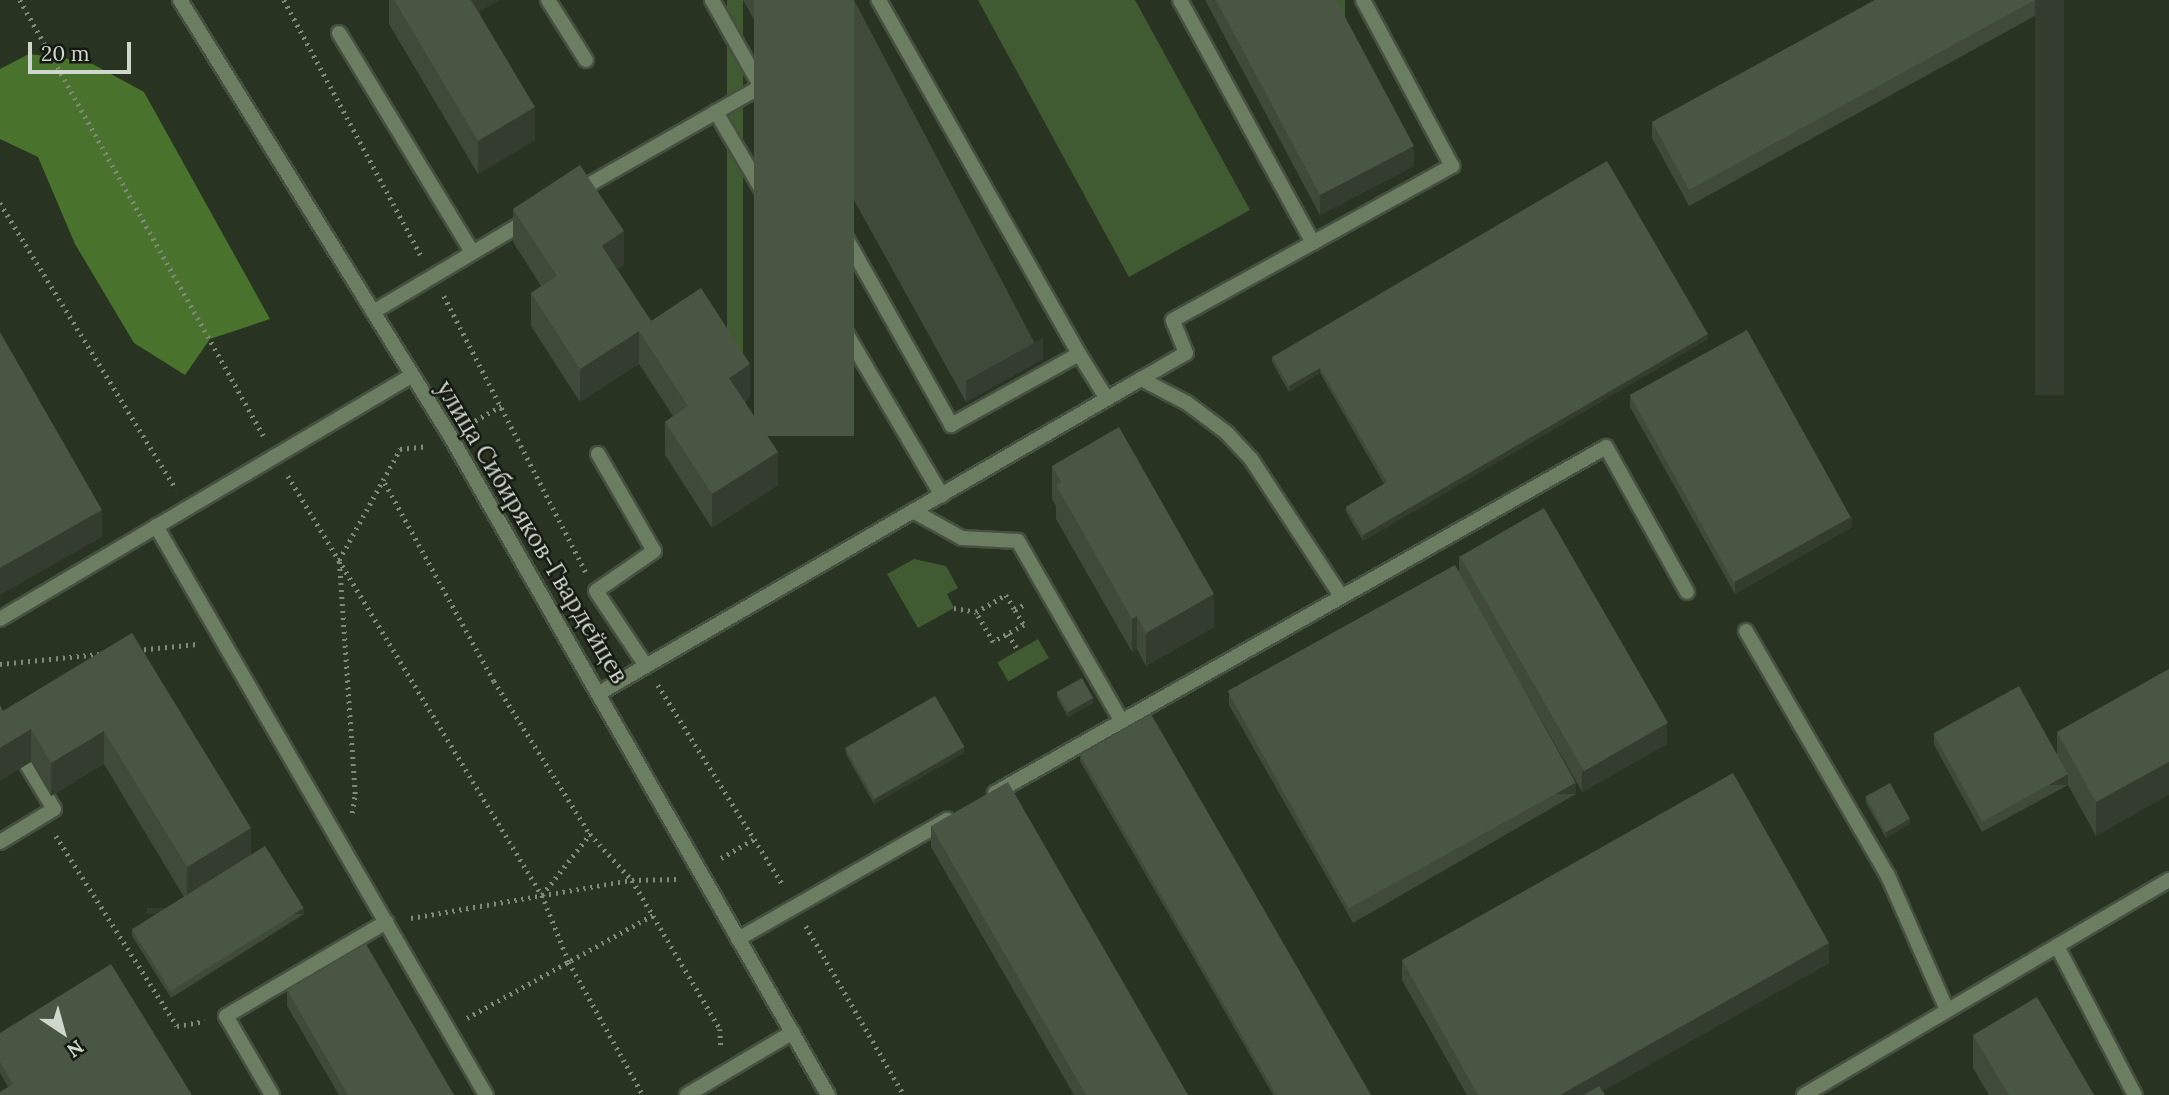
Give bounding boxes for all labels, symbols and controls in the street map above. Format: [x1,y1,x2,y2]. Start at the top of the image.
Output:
scale bar [32,28,135,72]
text: 20 m [41,40,90,67]
street label: улица Сибиряков-Гвардейцев [430,375,634,689]
north arrow [28,997,98,1067]
text: N [62,1035,88,1063]

